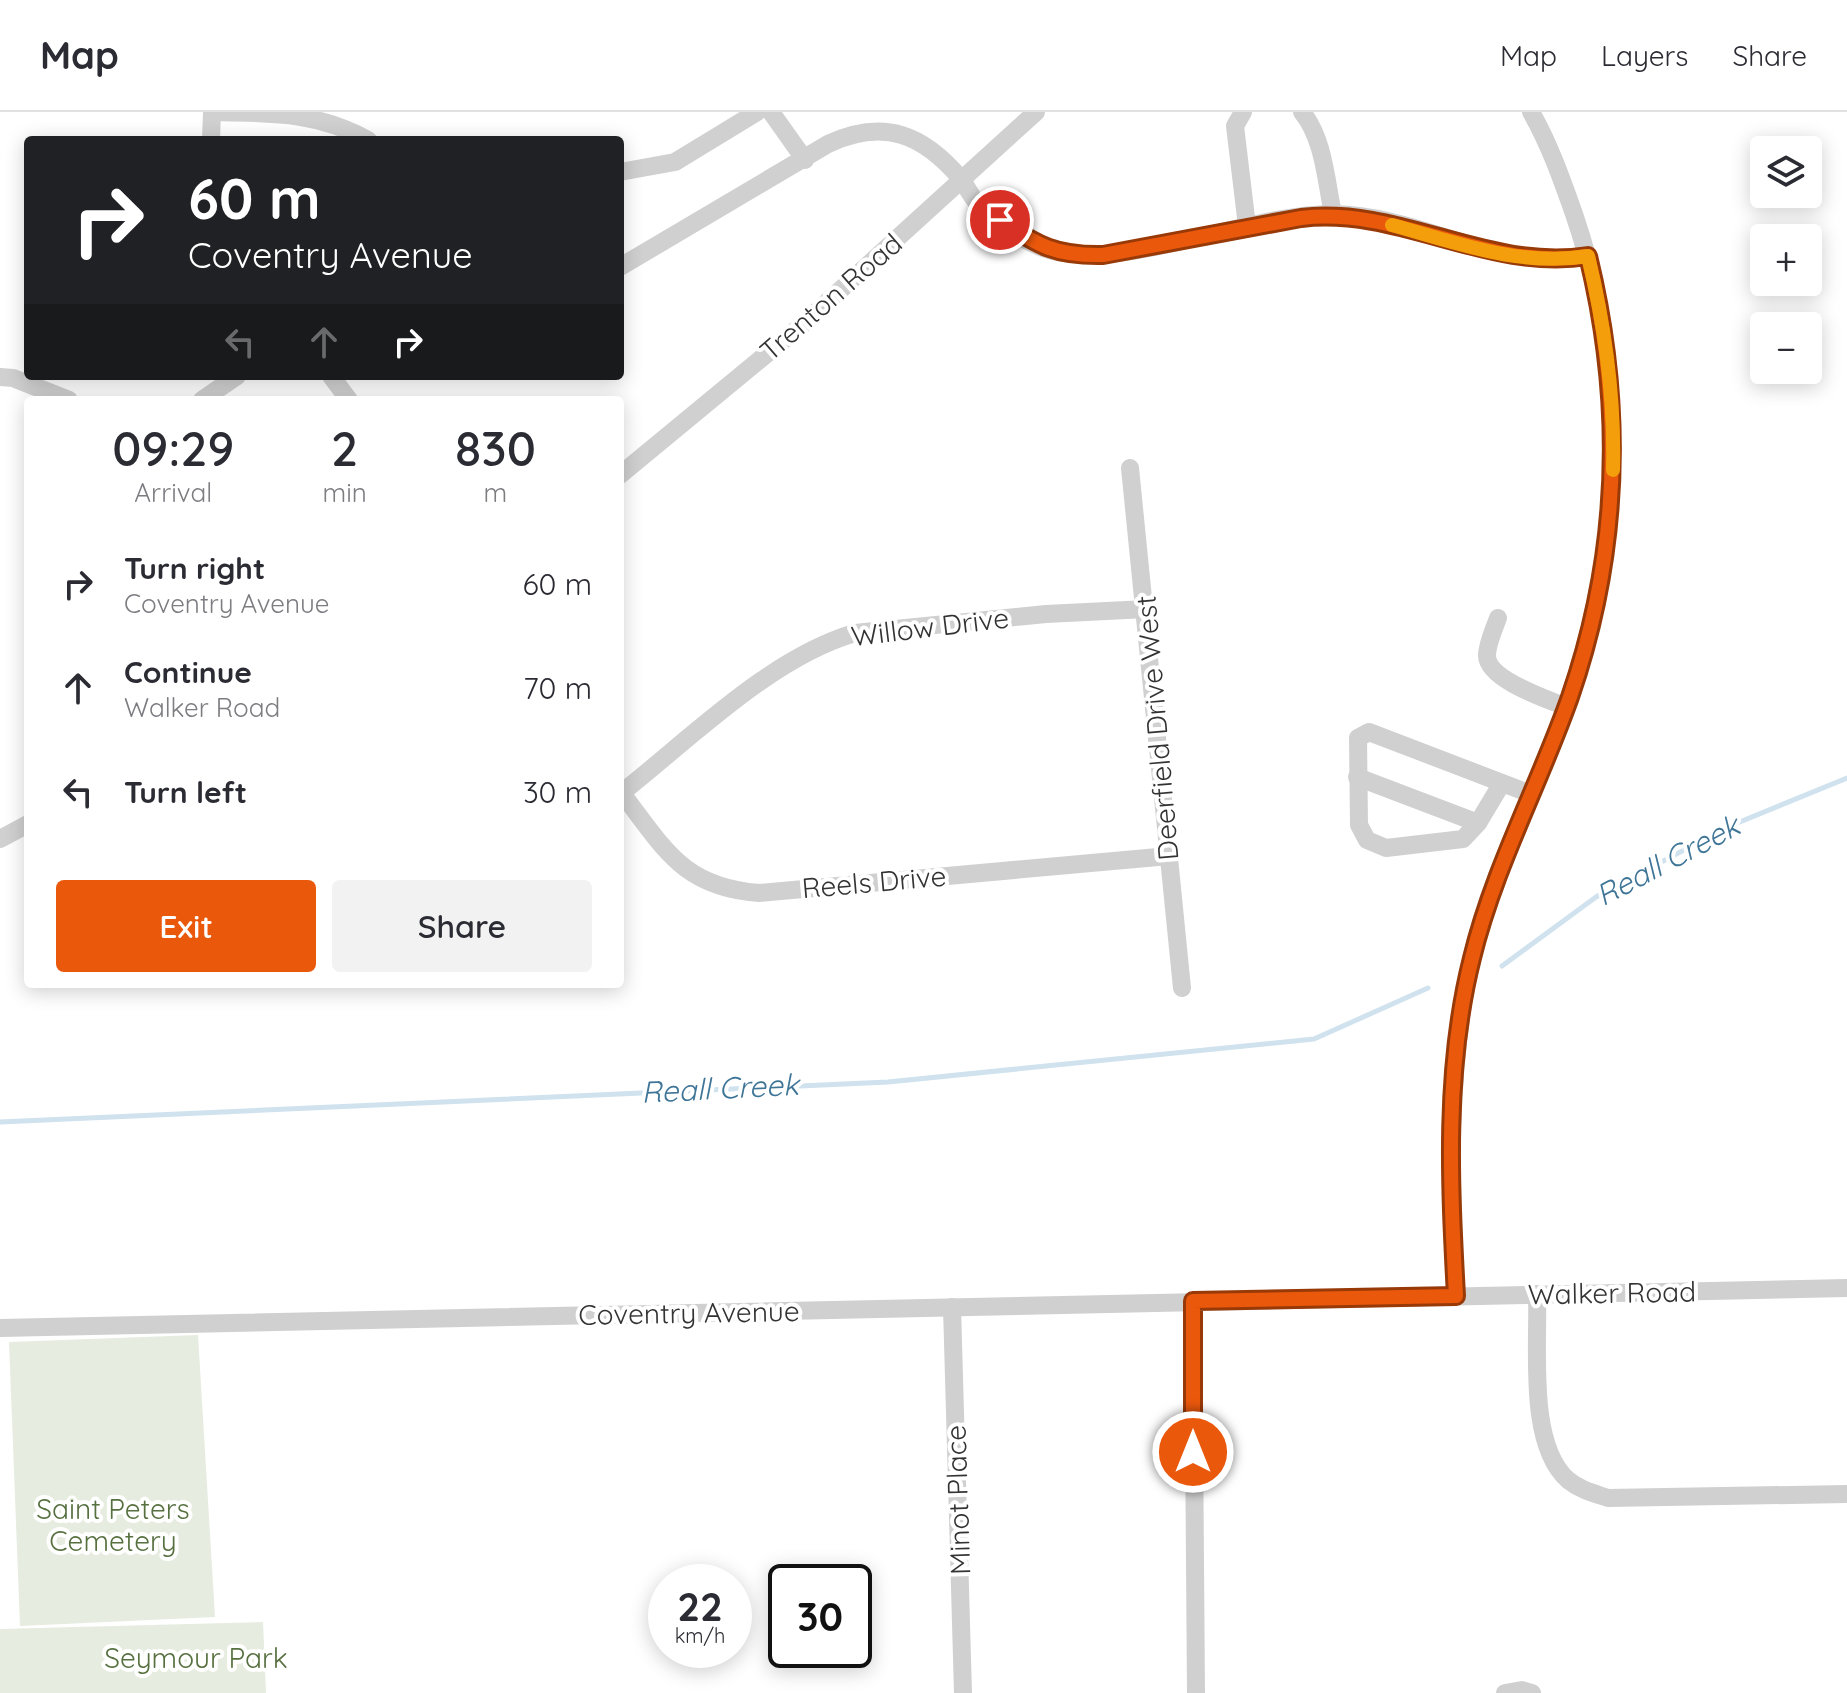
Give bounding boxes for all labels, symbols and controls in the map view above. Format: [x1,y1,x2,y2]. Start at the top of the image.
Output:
text: Map [40,31,119,79]
text: Map [1500,38,1557,73]
text: Layers [1601,38,1688,73]
text: Share [1732,38,1807,73]
map controls [1750,136,1822,384]
button: layers [1750,136,1822,208]
text: 60 m [188,163,321,233]
icon: right [56,168,160,272]
pin [966,186,1034,254]
icon: arrive [978,198,1022,242]
button: + [1750,224,1822,296]
street label: Trenton Road [752,225,909,368]
text: Coventry Avenue [188,232,473,277]
button: − [1750,312,1822,384]
icon: left [218,320,262,364]
icon: ahead [302,320,346,364]
icon: right [386,320,430,364]
text: 09:29 [112,418,234,478]
text: 2 [331,418,358,478]
text: 830 [455,418,536,478]
text: Arrival [134,476,212,509]
text: min [322,476,367,509]
text: m [484,476,507,509]
text: Turn right [124,549,265,587]
icon: right [56,562,100,606]
text: 60 m [522,565,592,603]
text: Coventry Avenue [124,587,330,620]
street label: Deerfield Drive West [1127,594,1186,862]
street label: Willow Drive [849,599,1011,654]
text: Continue [124,653,252,691]
icon: ahead [56,666,100,710]
text: 70 m [523,669,592,707]
text: Walker Road [124,691,280,724]
icon: left [56,770,100,814]
text: Turn left [124,773,247,811]
text: 30 m [523,773,592,811]
water label: Reall Creek [1589,805,1749,914]
street label: Reels Drive [800,858,948,905]
button: Exit [56,880,316,972]
button: Share [332,880,592,972]
water label: Reall Creek [640,1065,803,1111]
street label: Walker Road [1528,1274,1696,1311]
street label: Coventry Avenue [578,1293,800,1332]
position arrow [1151,1410,1235,1494]
street label: Minot Place [937,1425,978,1575]
park label: Saint Peters Cemetery [36,1491,190,1558]
speed limit sign: 30 [768,1564,872,1668]
text: 22 [677,1581,723,1631]
text: km/h [675,1623,725,1648]
park label: Seymour Park [104,1640,288,1675]

